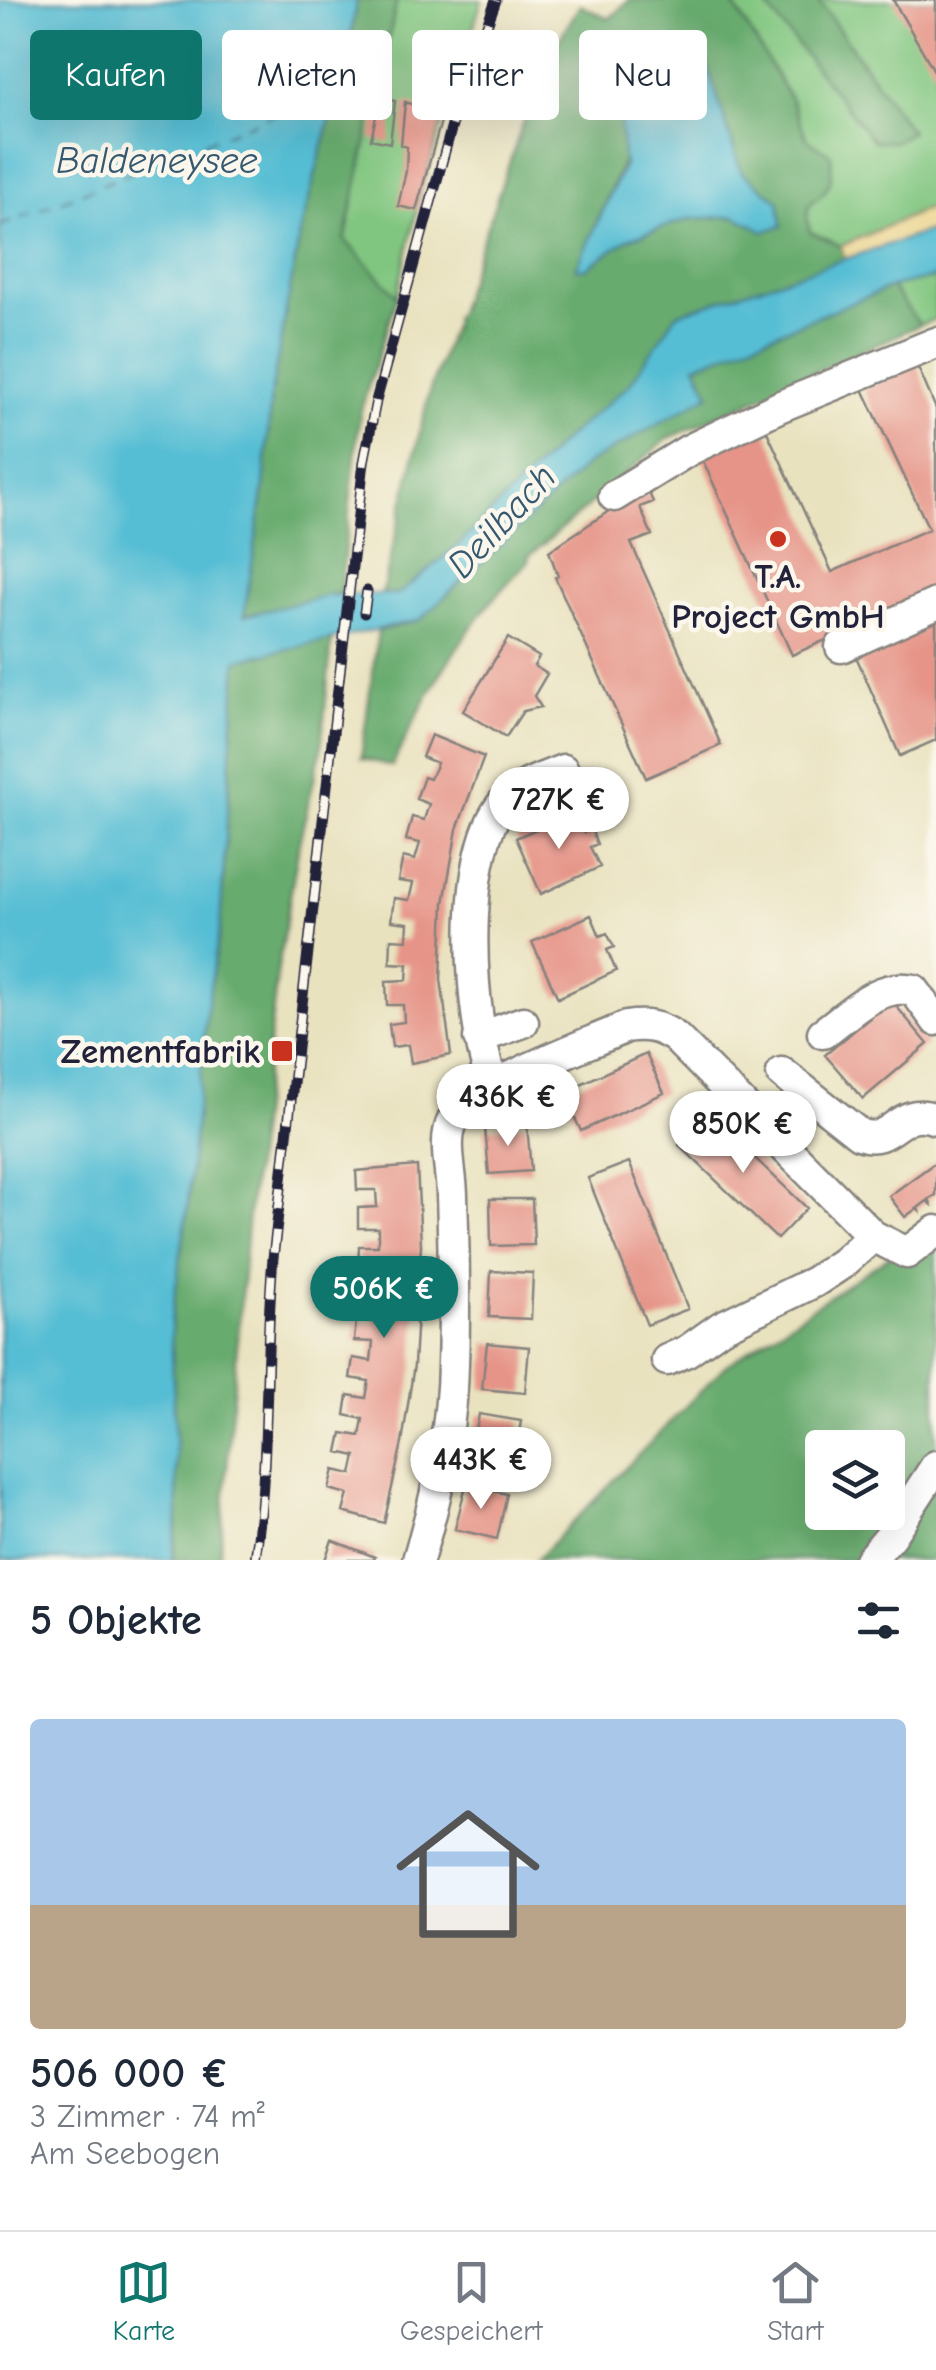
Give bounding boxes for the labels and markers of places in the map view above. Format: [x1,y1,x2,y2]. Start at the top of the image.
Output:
marker: T.A. Project GmbH [767,528,789,550]
place label: T.A. Project GmbH [671,556,885,637]
pin: 727K € [478,767,640,852]
place label: Zementfabrik [61,1031,260,1072]
marker: Zementfabrik [269,1038,295,1064]
pin: 436K € [427,1064,589,1149]
pin: 850K € [662,1091,824,1176]
pin: 506K € [303,1256,465,1341]
pin: 443K € [400,1427,562,1512]

